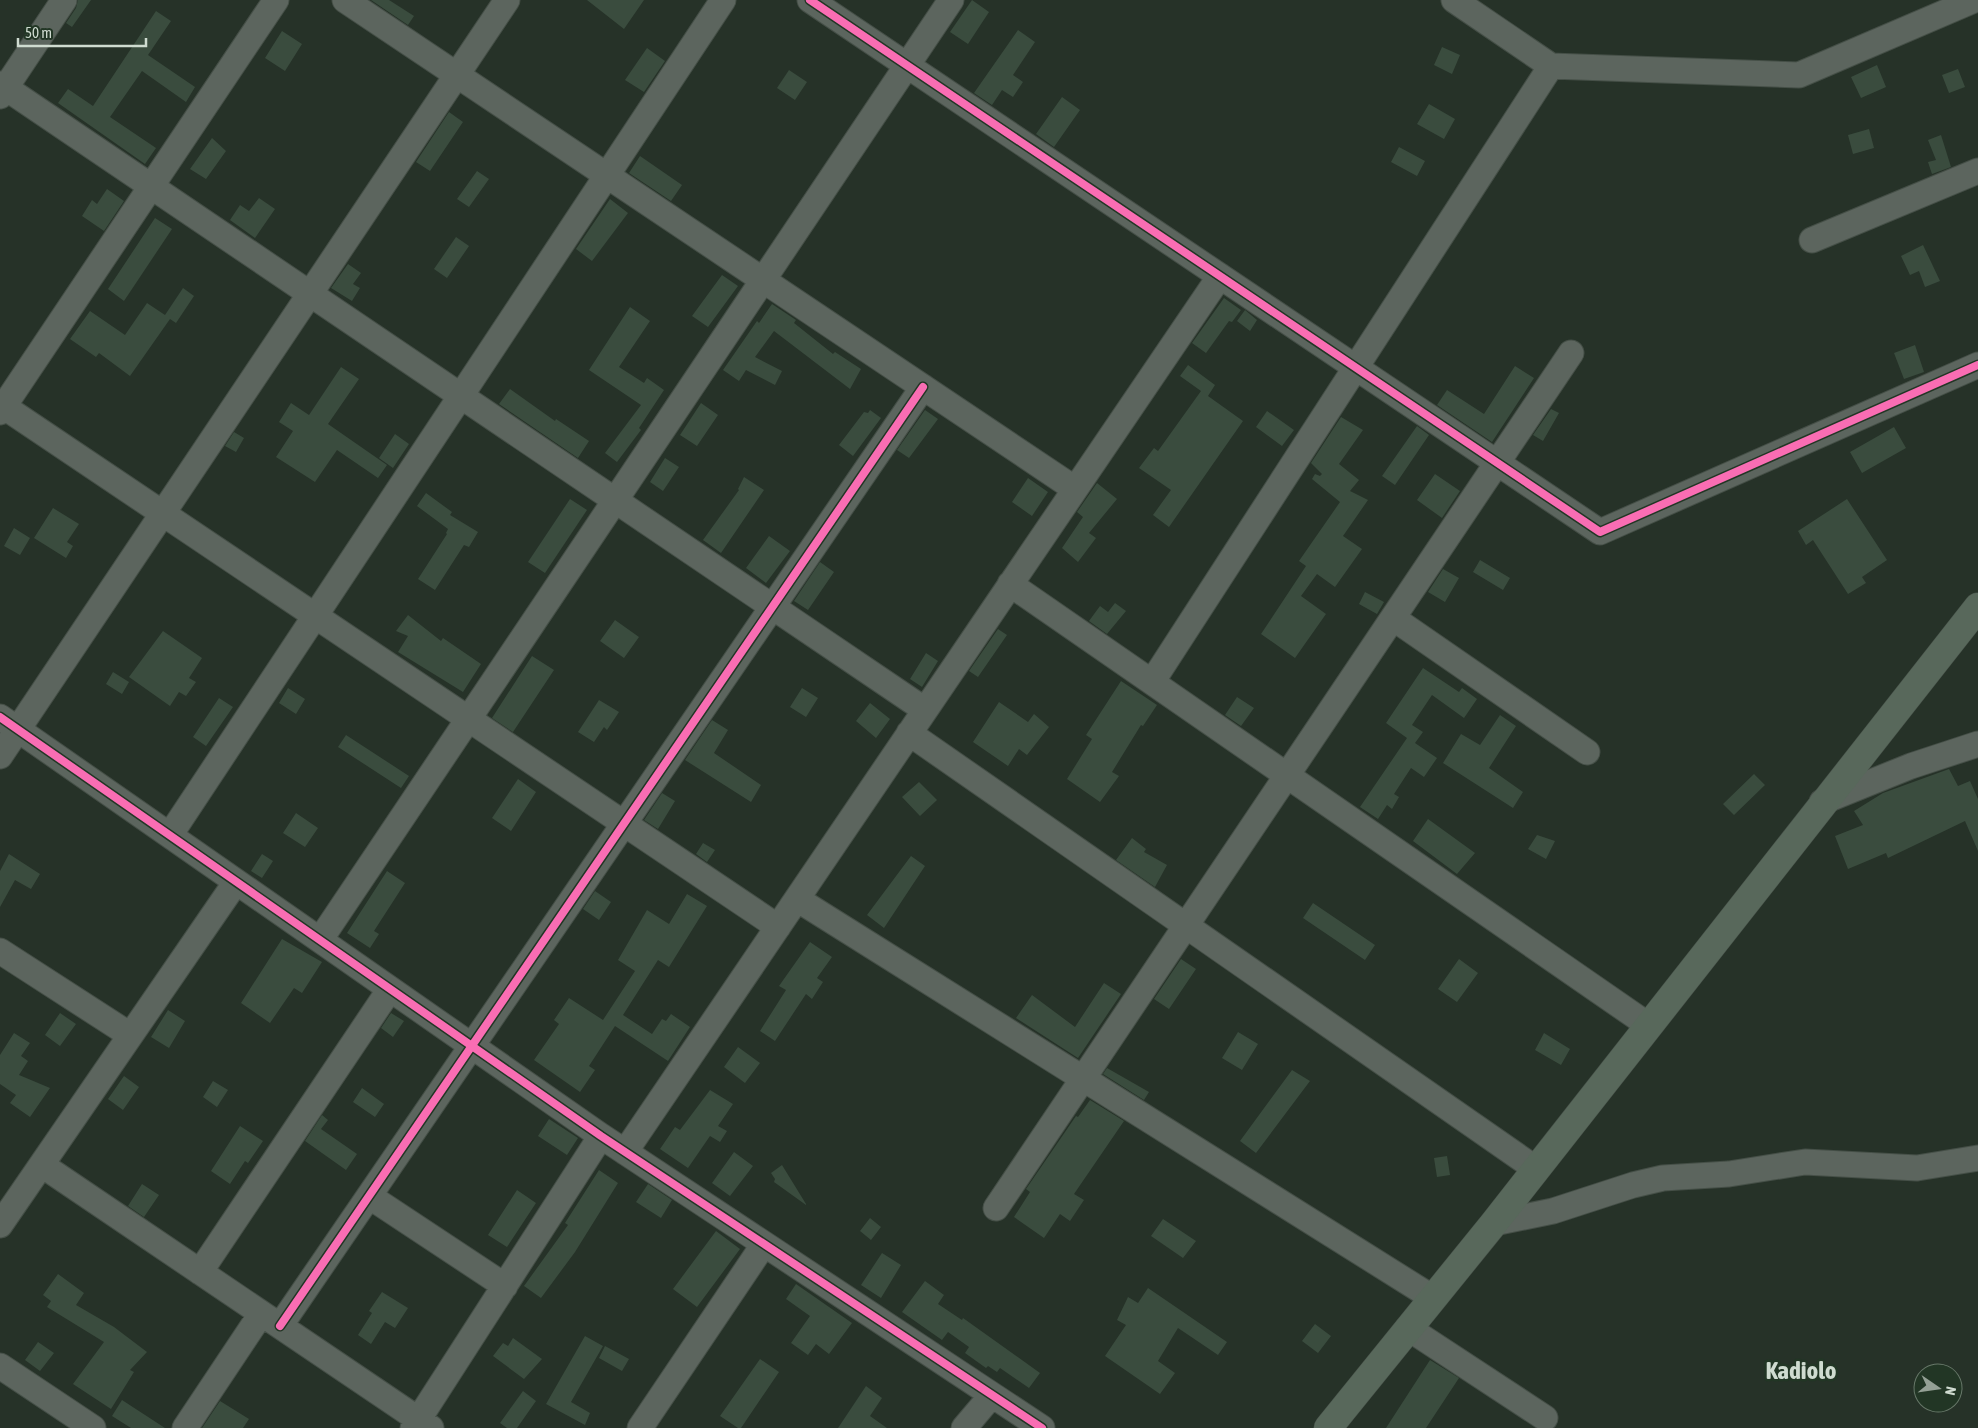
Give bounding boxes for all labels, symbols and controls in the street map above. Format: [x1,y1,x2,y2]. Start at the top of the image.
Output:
scale bar [18,15,145,47]
text: 50 m [25,24,52,41]
district label: Kadiolo [1766,1356,1836,1384]
north arrow [1913,1363,1963,1413]
text: N [1942,1385,1959,1397]

